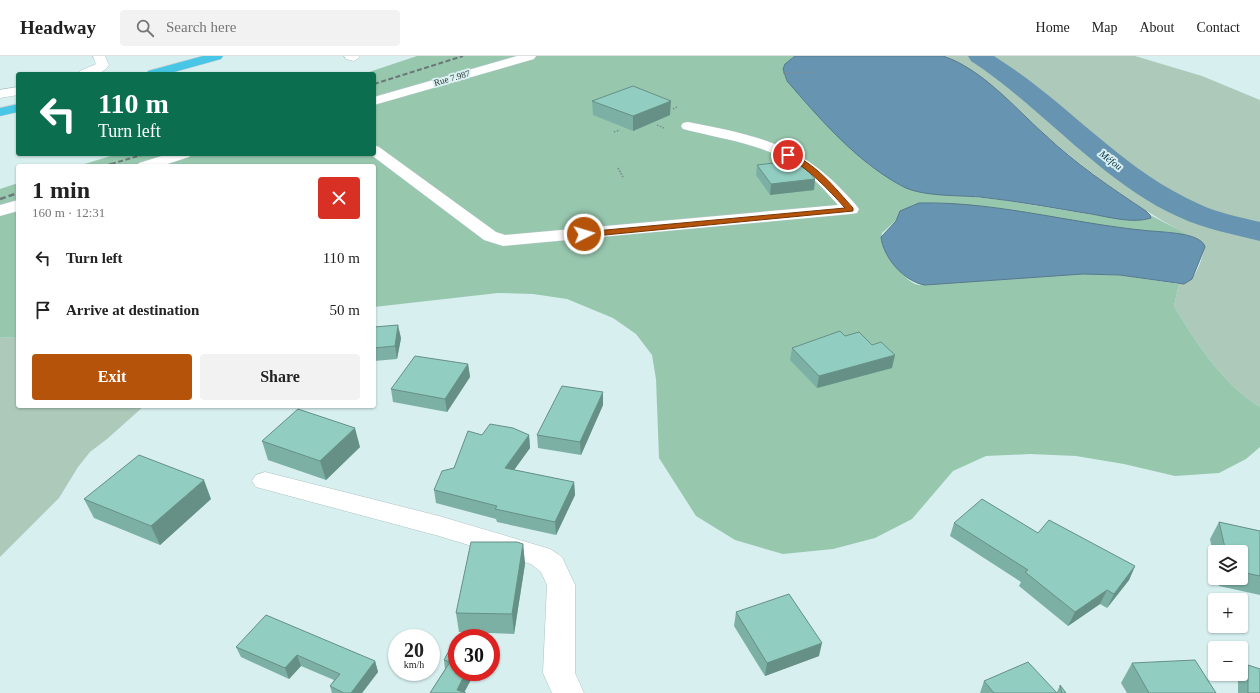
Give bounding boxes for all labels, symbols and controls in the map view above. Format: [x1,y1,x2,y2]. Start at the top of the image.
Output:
search box [120,10,400,46]
text: Headway [20,17,96,38]
icon: search [134,17,156,39]
text: Search here [166,19,236,35]
text: Home [1036,20,1070,35]
text: Map [1092,20,1117,35]
text: About [1139,20,1174,35]
text: Contact [1196,20,1240,35]
street label: Rue 7.987 [433,68,472,88]
icon: left [32,88,84,140]
text: 110 m [98,88,169,119]
text: Turn left [98,121,161,141]
pin [771,138,805,172]
icon: arrive [777,144,799,166]
water label: Méfou [1097,147,1124,172]
text: 1 min [32,177,90,203]
button: close [318,177,360,219]
text: 160 m · 12:31 [32,205,105,220]
position arrow [563,213,605,255]
icon: left [32,247,54,269]
text: Turn left [66,250,123,266]
text: 110 m [323,250,360,266]
icon: arrive [32,299,54,321]
text: Arrive at destination [66,302,199,318]
text: 50 m [330,302,360,318]
button: Exit [32,354,192,400]
button: Share [200,354,360,400]
map controls [1208,545,1248,681]
button: layers [1208,545,1248,585]
button: + [1208,593,1248,633]
speed limit sign: 30 [448,629,500,681]
text: 20 [404,639,424,661]
button: − [1208,641,1248,681]
text: km/h [404,659,424,670]

